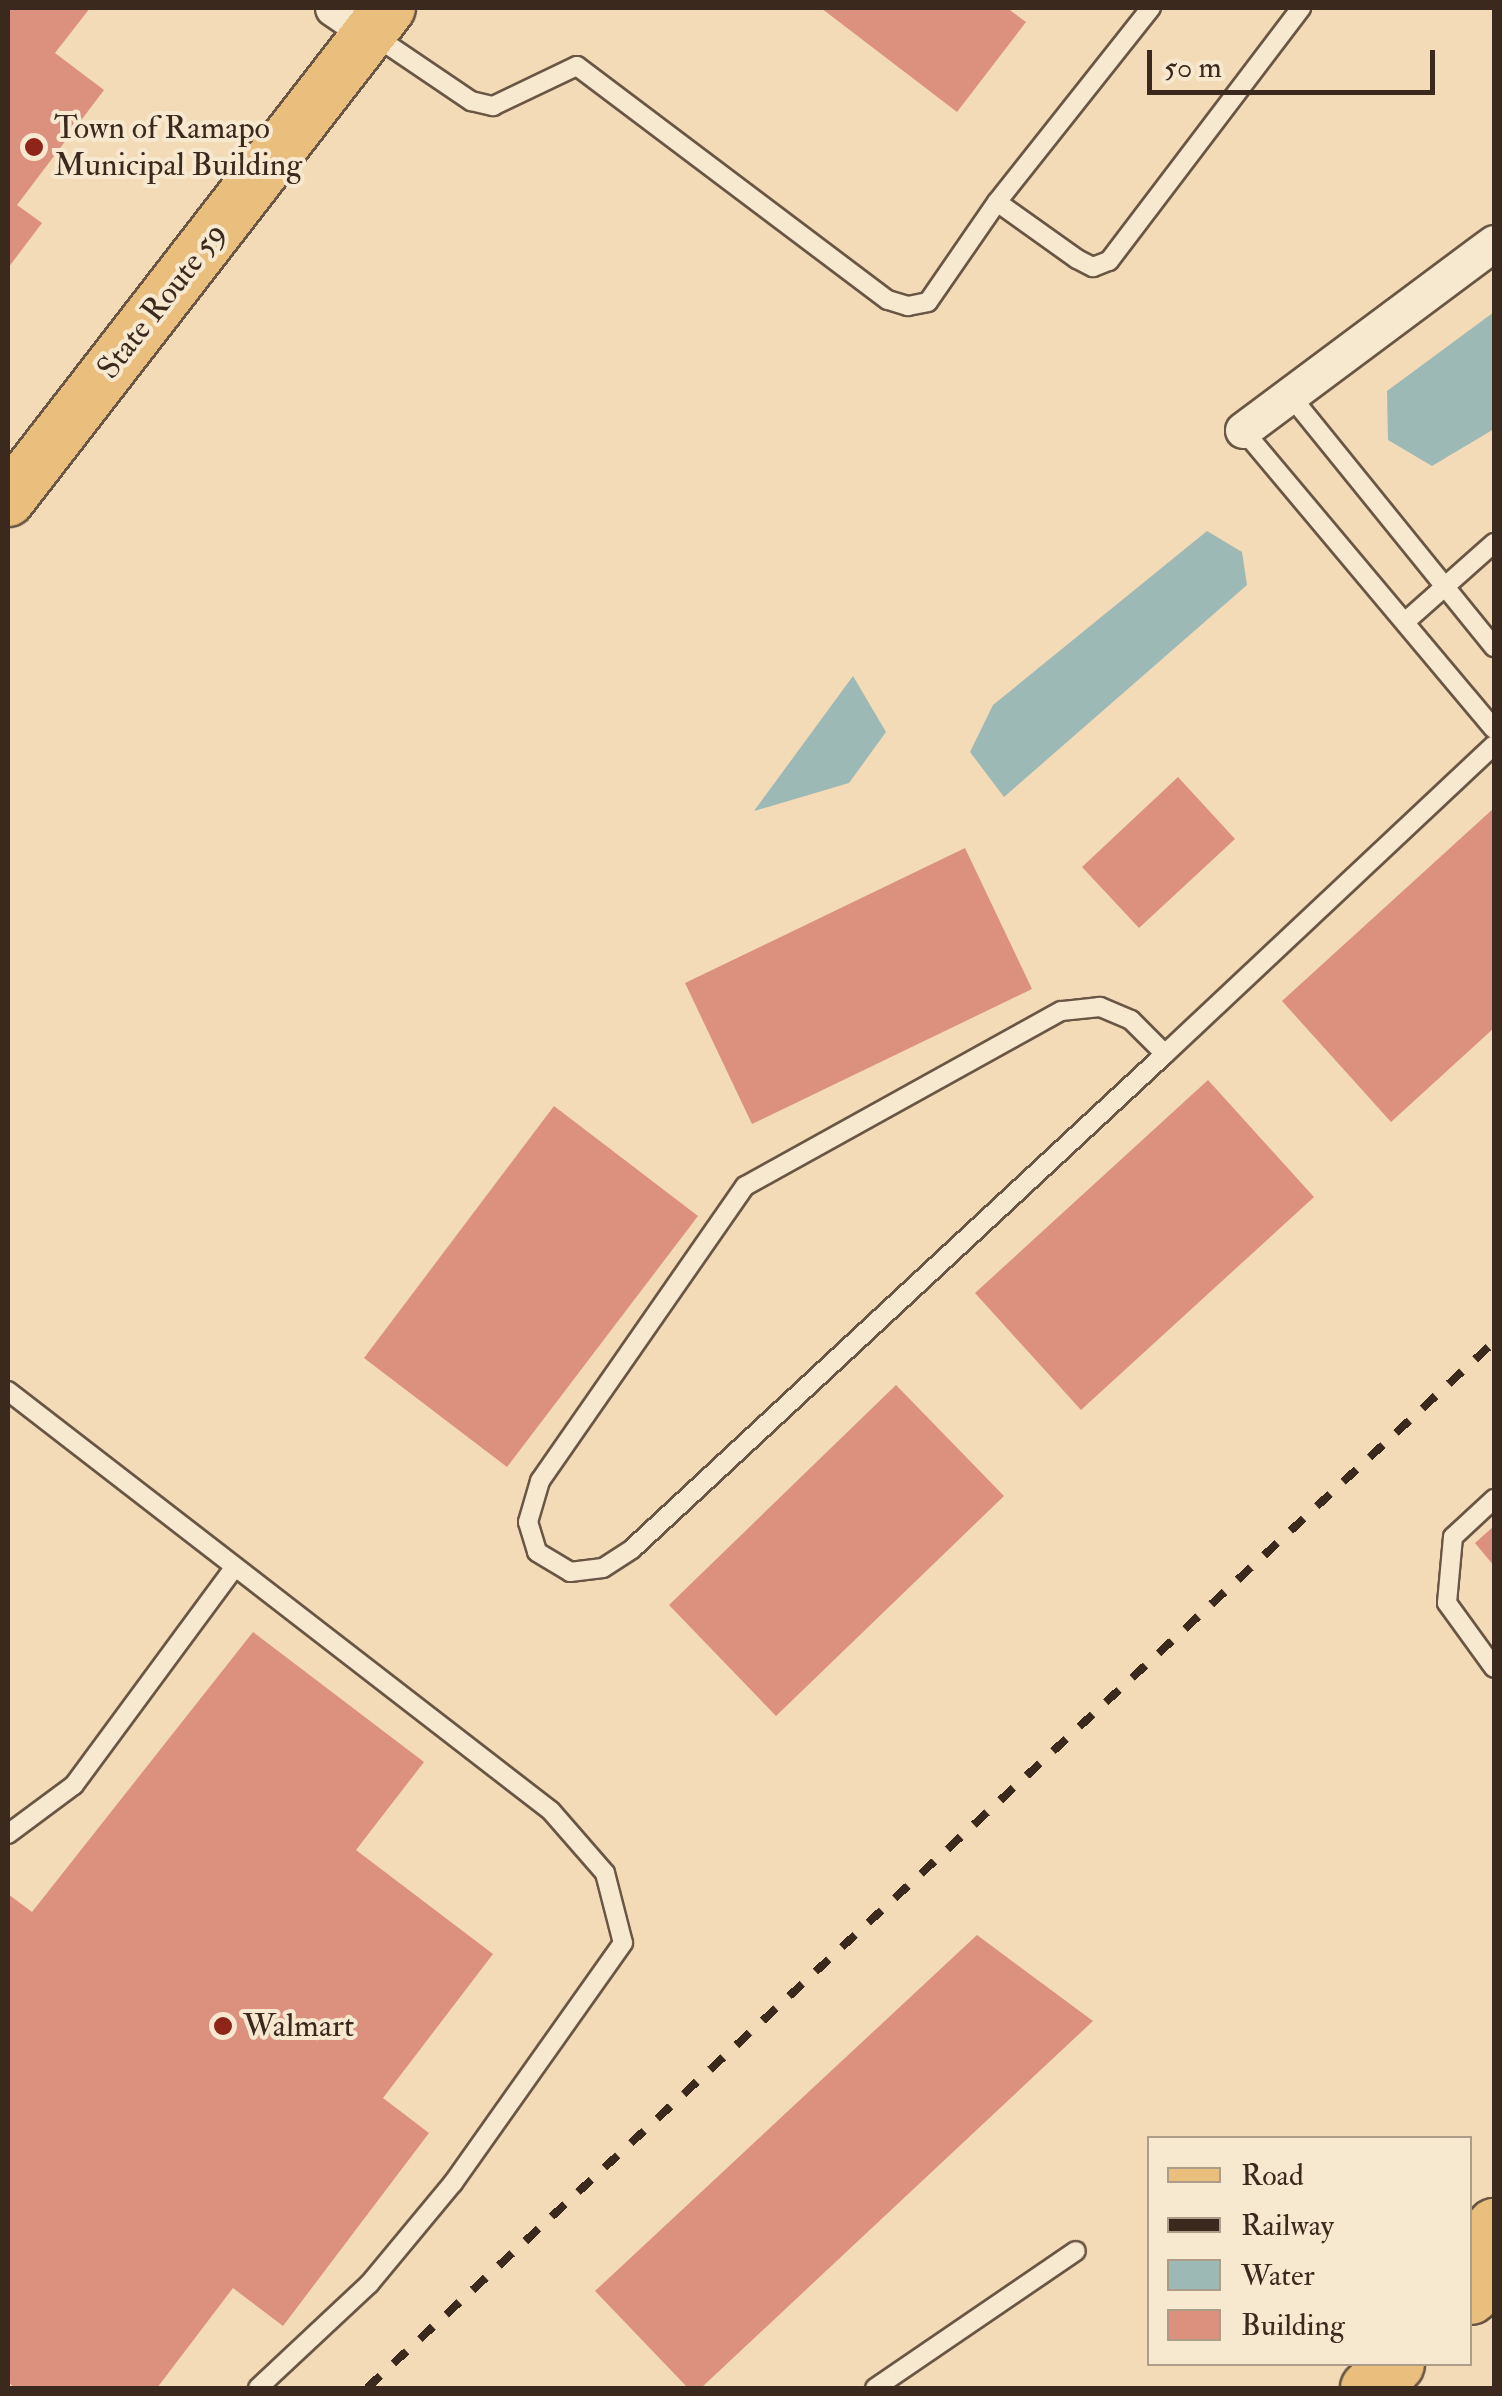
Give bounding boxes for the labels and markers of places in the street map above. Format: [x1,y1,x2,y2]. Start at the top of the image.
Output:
place label: Town of Ramapo Municipal Building [54,110,302,185]
marker: Town of Ramapo Municipal Building [23,136,45,158]
place label: Walmart [243,2007,354,2045]
marker: Walmart [212,2015,234,2037]

